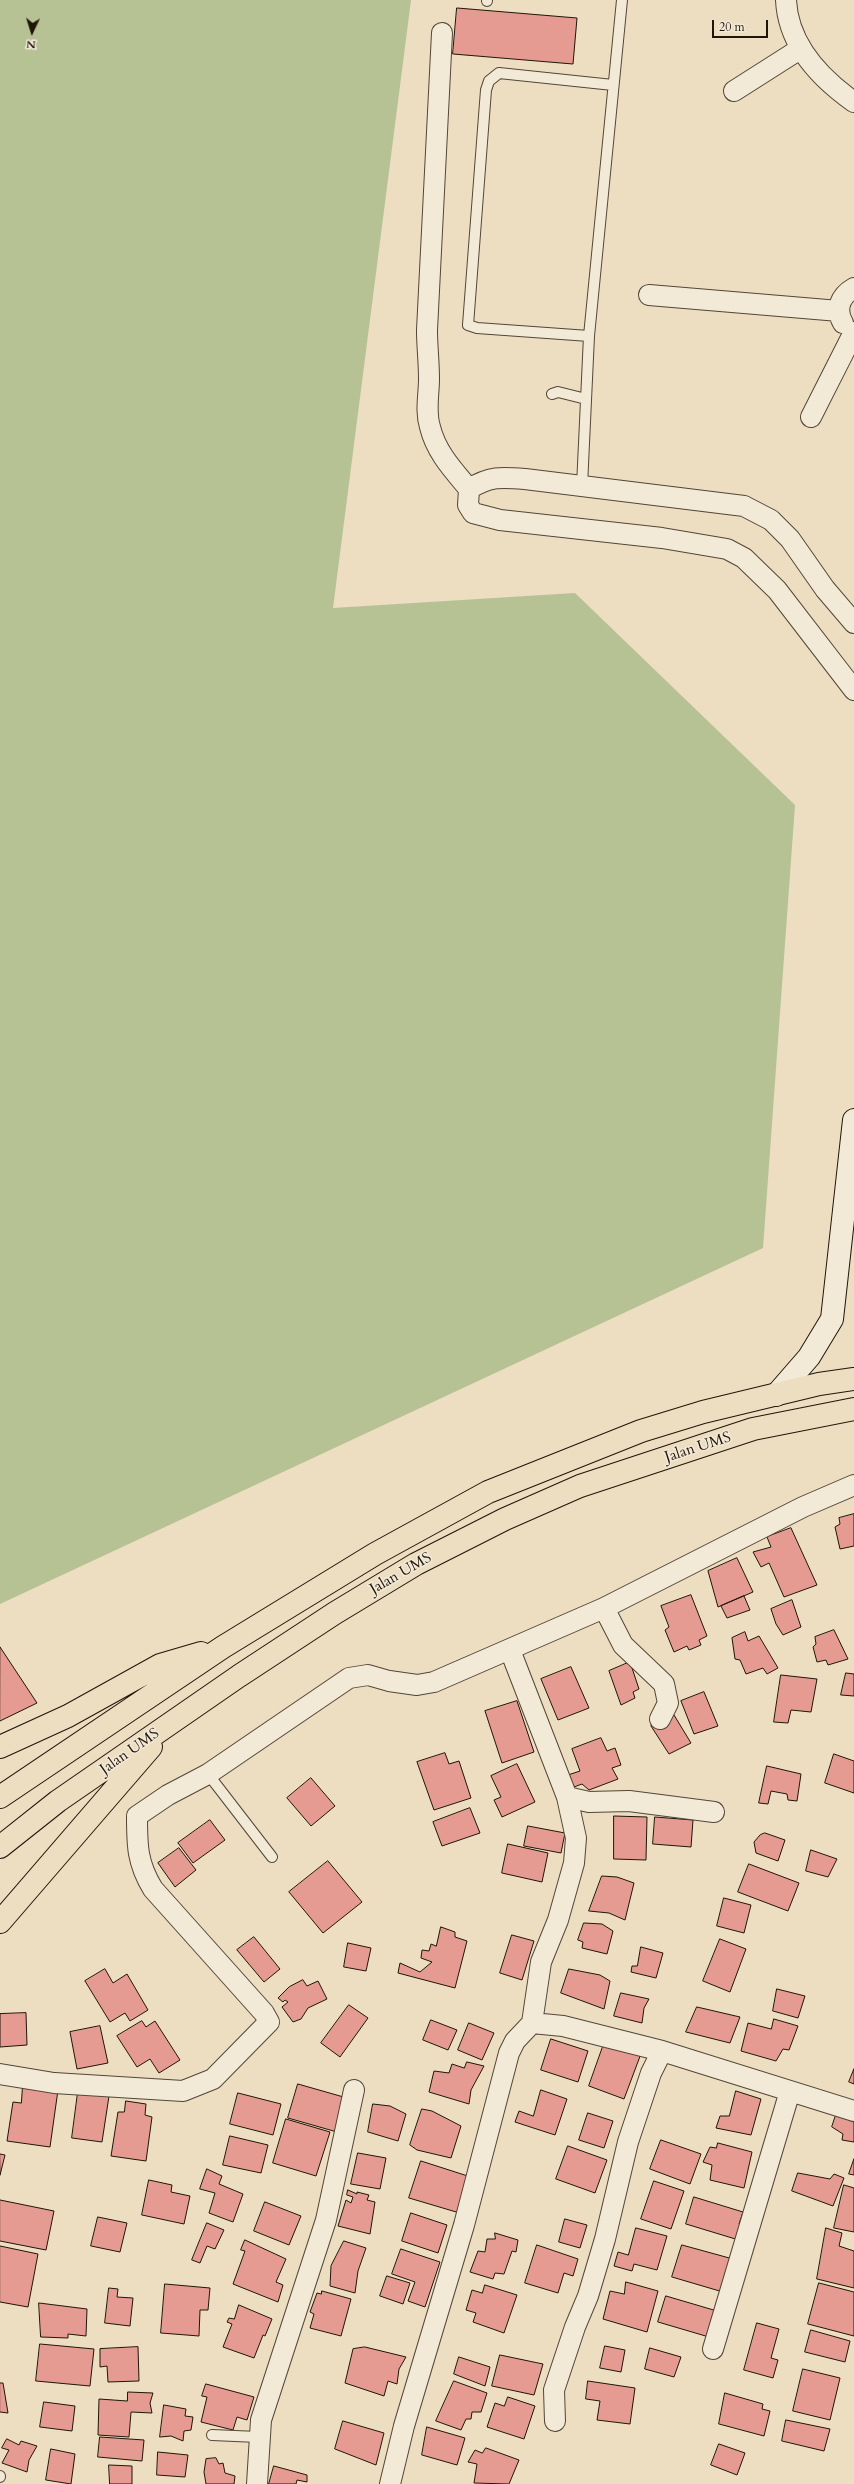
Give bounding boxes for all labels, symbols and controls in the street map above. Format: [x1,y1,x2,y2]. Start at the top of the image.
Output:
north arrow [12,12,52,52]
scale bar [714,12,770,38]
text: 20 m [719,19,745,35]
text: N [26,37,36,52]
street label: Jalan UMS [663,1429,733,1467]
street label: Jalan UMS [367,1549,435,1599]
street label: Jalan UMS [97,1725,163,1779]

